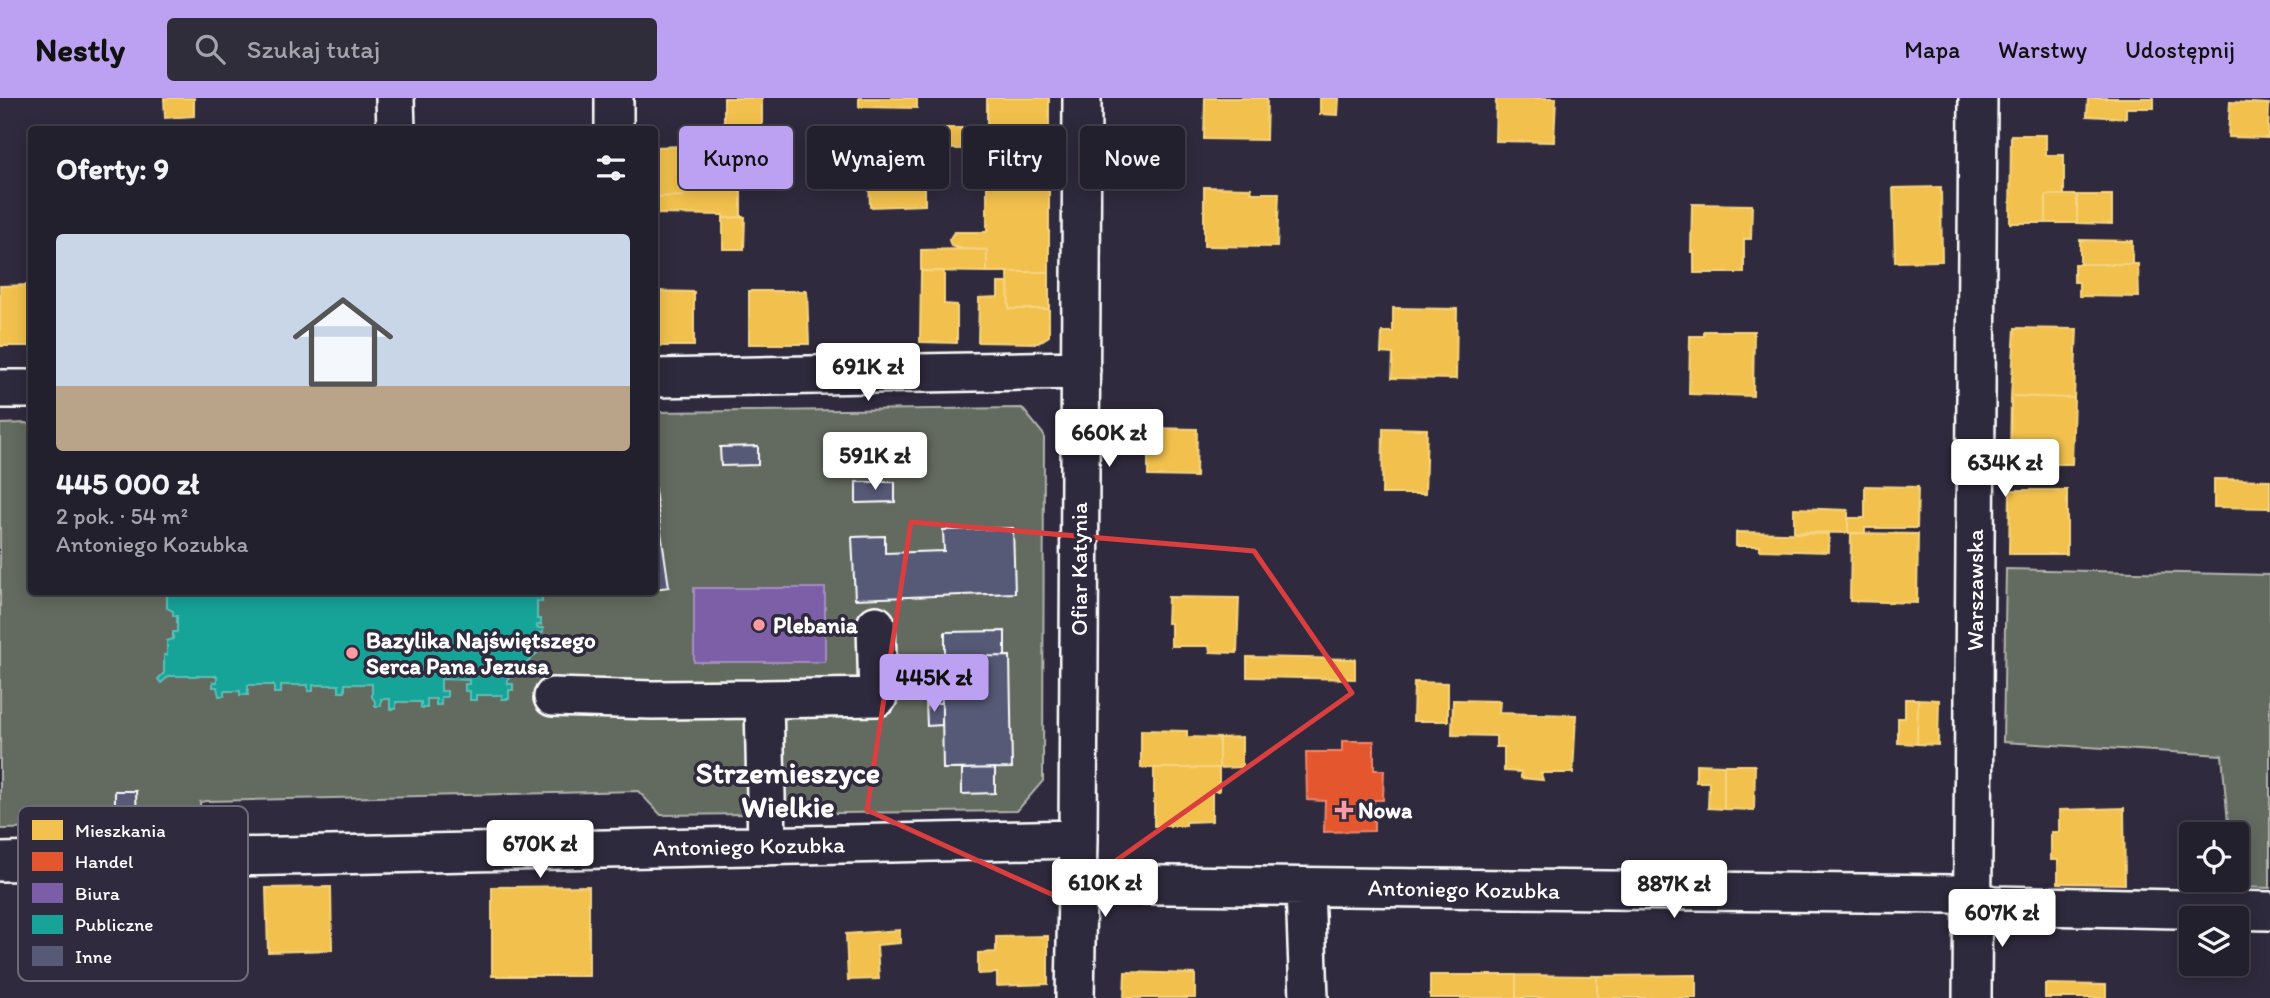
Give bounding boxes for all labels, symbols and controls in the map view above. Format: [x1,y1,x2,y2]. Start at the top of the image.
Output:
search box [167,18,657,81]
text: Nestly [35,30,125,69]
icon: search [191,30,229,68]
text: Szukaj tutaj [247,33,380,65]
text: Mapa [1904,35,1960,64]
text: Warstwy [1998,35,2087,64]
text: Udostępnij [2125,35,2235,64]
chip: Kupno [679,126,793,189]
chip: Wynajem [807,126,949,189]
chip: Filtry [963,126,1066,189]
chip: Nowe [1080,126,1185,189]
icon: filters [592,149,630,187]
text: Oferty: 9 [56,150,169,187]
icon: home [280,279,406,405]
pin: 691K zł [803,344,933,403]
text: 691K zł [832,352,904,380]
pin: 660K zł [1044,410,1174,469]
text: 660K zł [1071,418,1147,446]
pin: 591K zł [810,432,940,492]
pin: 634K zł [1940,440,2070,499]
text: 591K zł [839,441,911,469]
text: 634K zł [1967,448,2043,476]
text: 445 000 zł [56,465,199,502]
text: 2 pok. · 54 m² [56,502,188,530]
street label: Ofiar Katynia [1065,502,1093,636]
street label: Warszawska [1961,529,1989,651]
text: Antoniego Kozubka [56,530,248,558]
place label: Plebania [773,611,859,639]
marker: Plebania [751,617,767,633]
place label: Bazylika Najświętszego Serca Pana Jezusa [366,626,596,680]
marker: Bazylika Najświętszego Serca Pana Jezusa [344,645,360,661]
pin: 445K zł [869,654,999,714]
text: 445K zł [896,663,972,691]
district label: Strzemieszyce Wielkie [696,754,880,825]
place label: Nowa [1358,796,1413,824]
marker: Nowa [1336,802,1352,818]
legend [18,806,248,981]
text: Mieszkania [75,819,166,842]
pin: 670K zł [475,820,605,880]
map controls [2179,822,2249,976]
button: locate [2179,822,2249,892]
text: 670K zł [503,829,577,857]
street label: Antoniego Kozubka [653,830,845,862]
text: Handel [75,850,134,873]
pin: 610K zł [1040,860,1170,919]
pin: 887K zł [1609,860,1739,920]
text: 610K zł [1068,868,1142,896]
text: 887K zł [1637,869,1711,897]
street label: Antoniego Kozubka [1368,873,1560,905]
text: Biura [75,882,120,905]
pin: 607K zł [1937,890,2067,949]
text: 607K zł [1965,898,2039,926]
button: layers [2179,906,2249,976]
text: Publiczne [75,913,154,936]
text: Inne [75,945,112,968]

